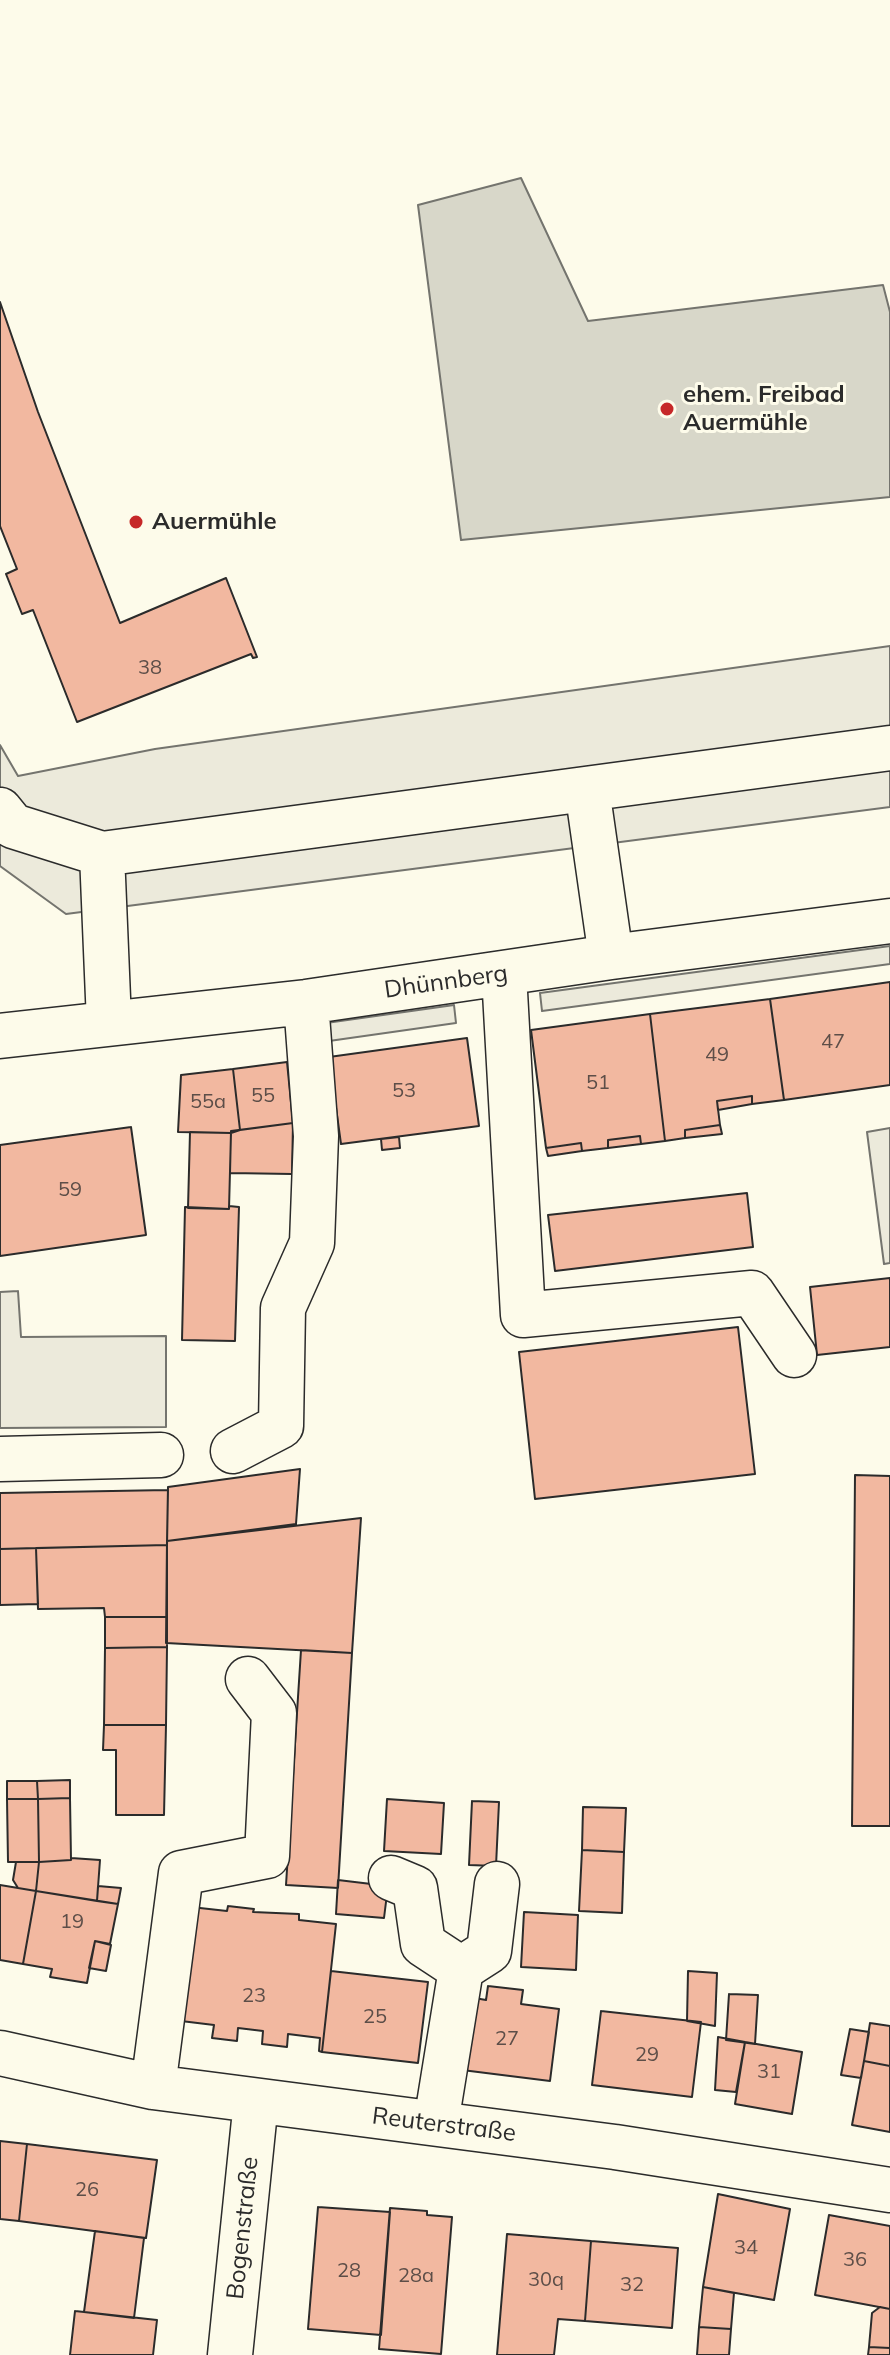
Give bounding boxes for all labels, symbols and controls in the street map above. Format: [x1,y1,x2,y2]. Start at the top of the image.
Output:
place label: ehem. Freibad Auermühle [683,381,845,437]
marker: ehem. Freibad Auermühle [658,400,676,418]
place label: Auermühle [152,508,277,536]
marker: Auermühle [127,513,145,531]
house number: 38 [138,656,162,680]
street label: Dhünnberg [382,959,510,1005]
house number: 47 [821,1030,845,1054]
house number: 49 [705,1043,729,1067]
house number: 51 [586,1071,610,1095]
house number: 53 [392,1079,416,1103]
house number: 55 [251,1084,275,1108]
house number: 55a [190,1090,226,1114]
house number: 59 [58,1178,82,1202]
house number: 19 [60,1910,84,1934]
house number: 23 [242,1984,266,2008]
house number: 25 [363,2005,387,2029]
house number: 27 [495,2027,519,2051]
house number: 29 [635,2043,659,2067]
house number: 31 [757,2060,781,2084]
street label: Reuterstraße [370,2102,518,2148]
street label: Bogenstraße [221,2155,265,2301]
house number: 26 [75,2178,99,2202]
house number: 34 [734,2236,758,2260]
house number: 36 [843,2248,867,2272]
house number: 28 [337,2259,361,2283]
house number: 28a [398,2264,434,2288]
house number: 30q [528,2268,564,2292]
house number: 32 [620,2273,644,2297]

